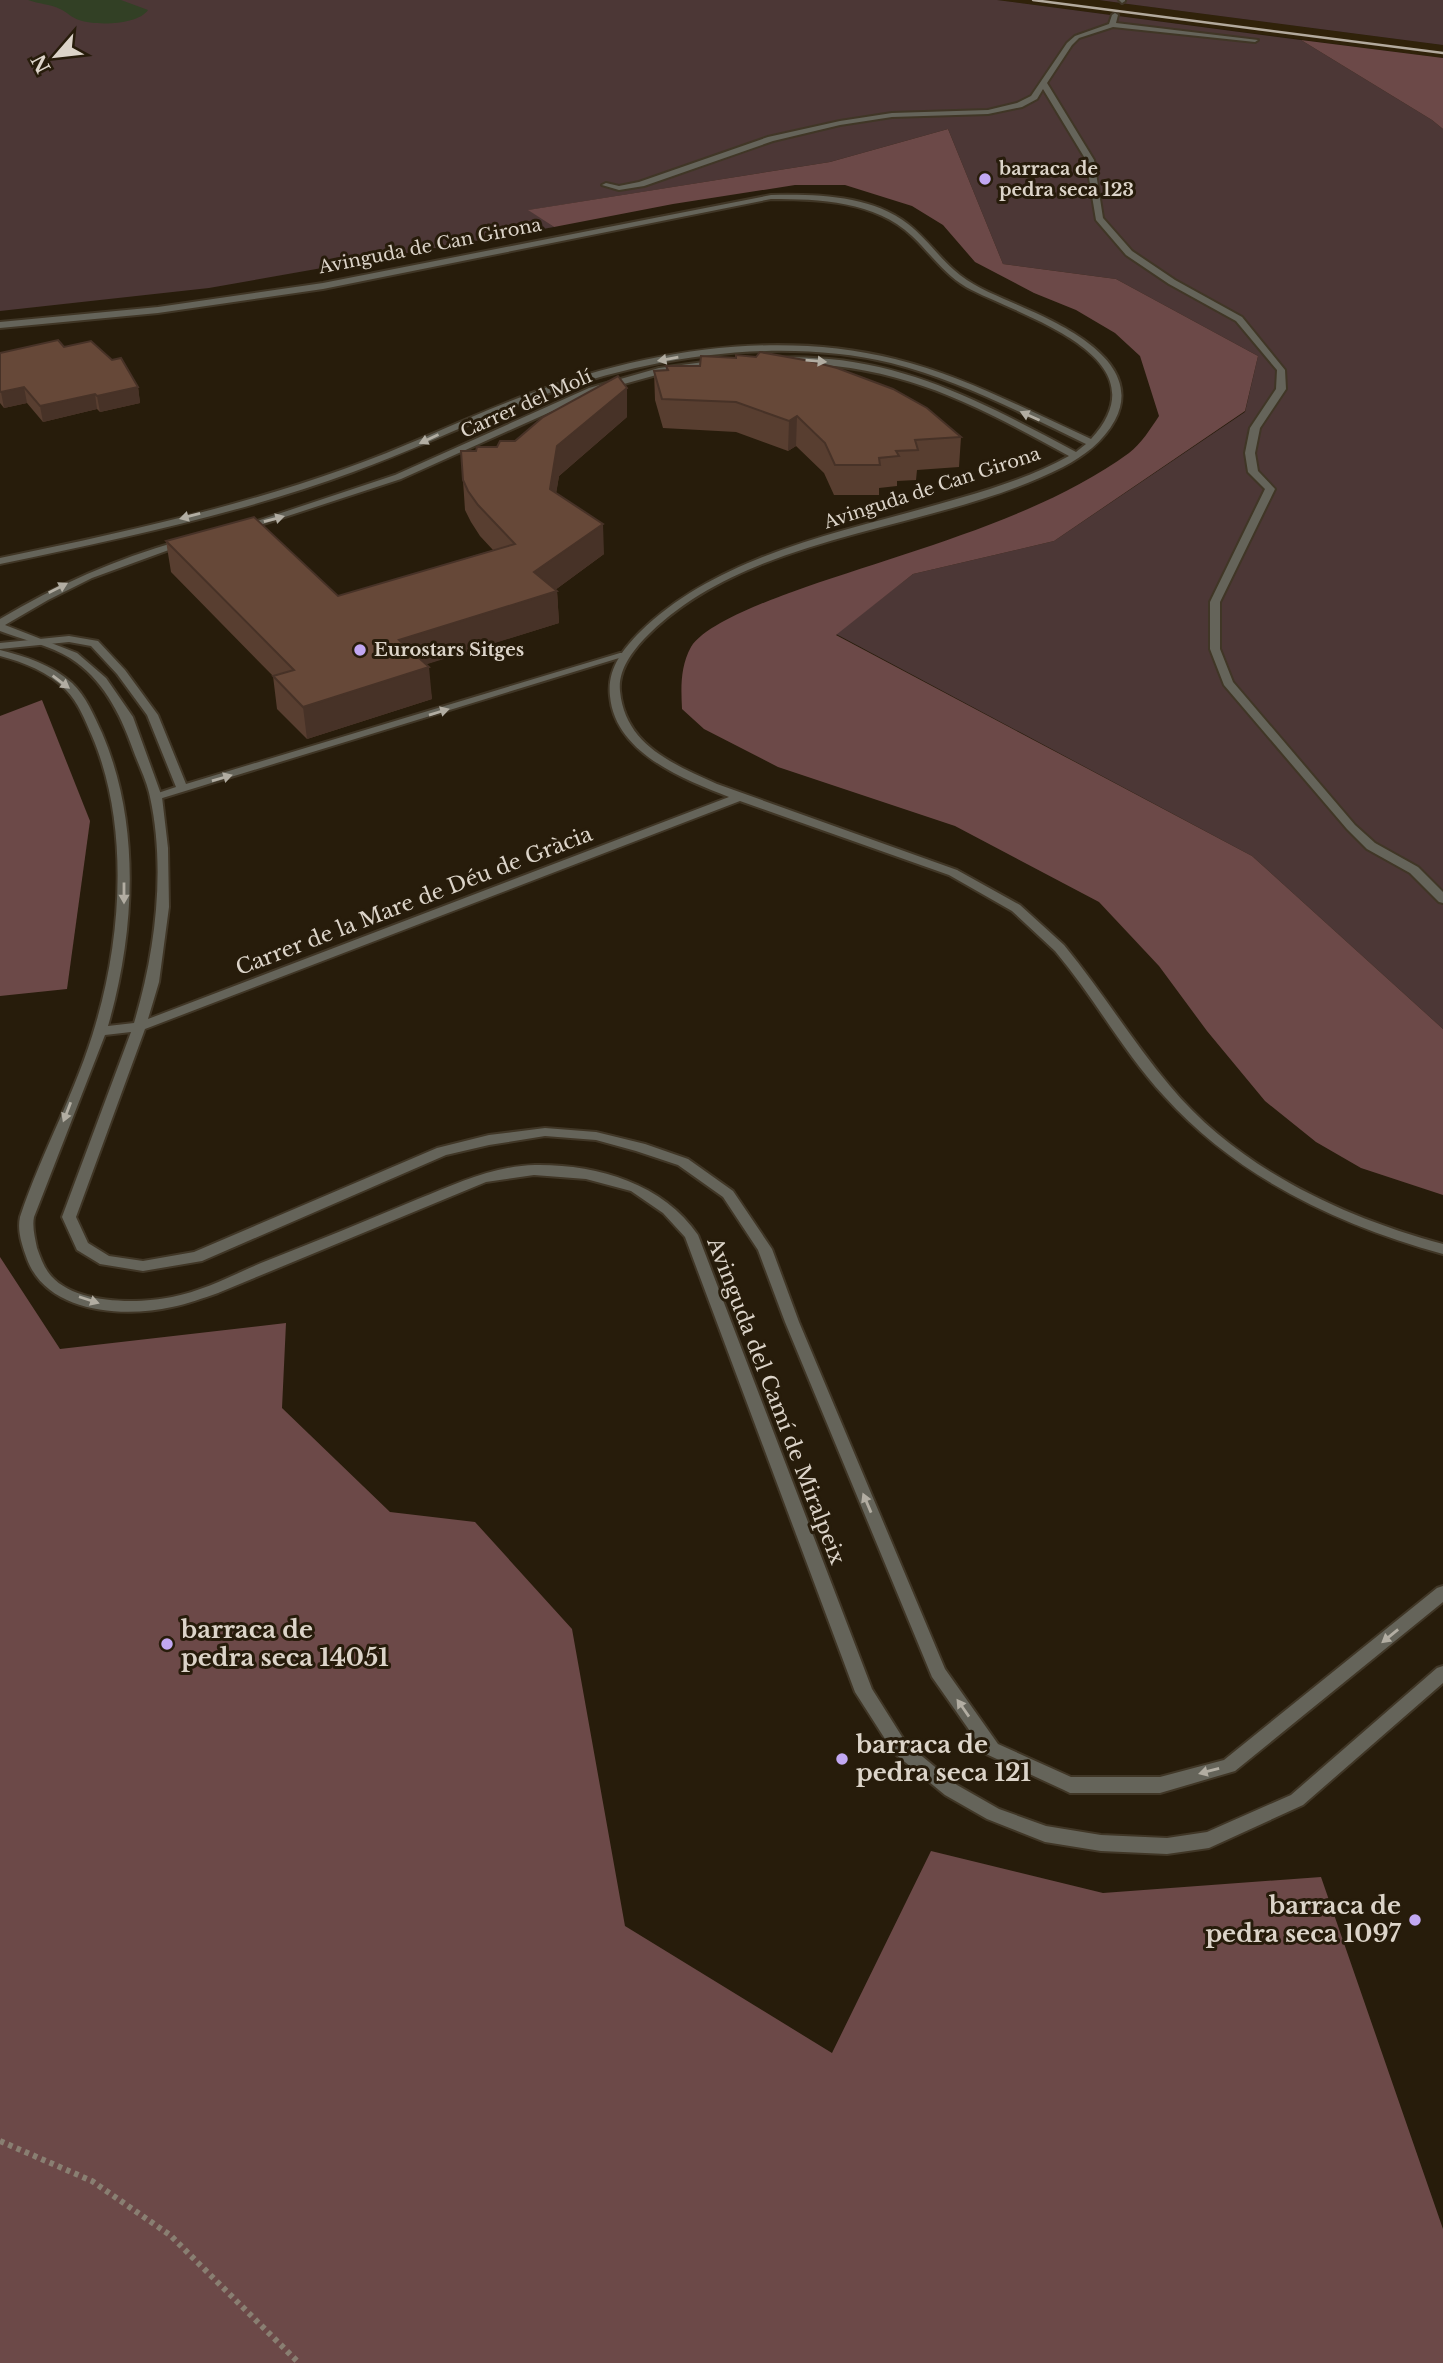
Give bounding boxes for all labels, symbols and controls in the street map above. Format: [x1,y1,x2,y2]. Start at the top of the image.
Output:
north arrow [21,21,91,91]
text: N [27,50,56,77]
place label: barraca de pedra seca 123 [998,158,1134,201]
marker: barraca de pedra seca 123 [977,171,993,187]
street label: Avinguda de Can Girona [316,214,543,279]
one-way arrow [657,354,679,365]
one-way arrow [805,356,827,367]
street label: Carrer del Molí [457,365,596,443]
one-way arrow [1019,410,1040,421]
one-way arrow [419,433,439,444]
street label: Avinguda de Can Girona [820,443,1043,534]
one-way arrow [179,511,201,522]
one-way arrow [264,513,286,524]
one-way arrow [48,583,68,594]
place label: Eurostars Sitges [374,639,524,661]
marker: Eurostars Sitges [352,642,368,658]
one-way arrow [51,675,70,689]
one-way arrow [429,706,450,716]
one-way arrow [212,773,233,783]
street label: Carrer de la Mare de Déu de Gràcia [232,821,596,981]
one-way arrow [118,883,130,905]
one-way arrow [62,1102,73,1123]
street label: Avinguda del Camí de Miralpeix [701,1233,851,1568]
one-way arrow [79,1296,100,1306]
one-way arrow [862,1492,873,1513]
place label: barraca de pedra seca 14051 [180,1615,389,1672]
one-way arrow [1381,1628,1398,1643]
marker: barraca de pedra seca 14051 [159,1636,175,1652]
one-way arrow [957,1699,970,1718]
place label: barraca de pedra seca 121 [855,1730,1031,1787]
marker: barraca de pedra seca 121 [834,1751,850,1767]
one-way arrow [1198,1767,1219,1777]
place label: barraca de pedra seca 1097 [1205,1891,1402,1948]
marker: barraca de pedra seca 1097 [1407,1912,1423,1928]

